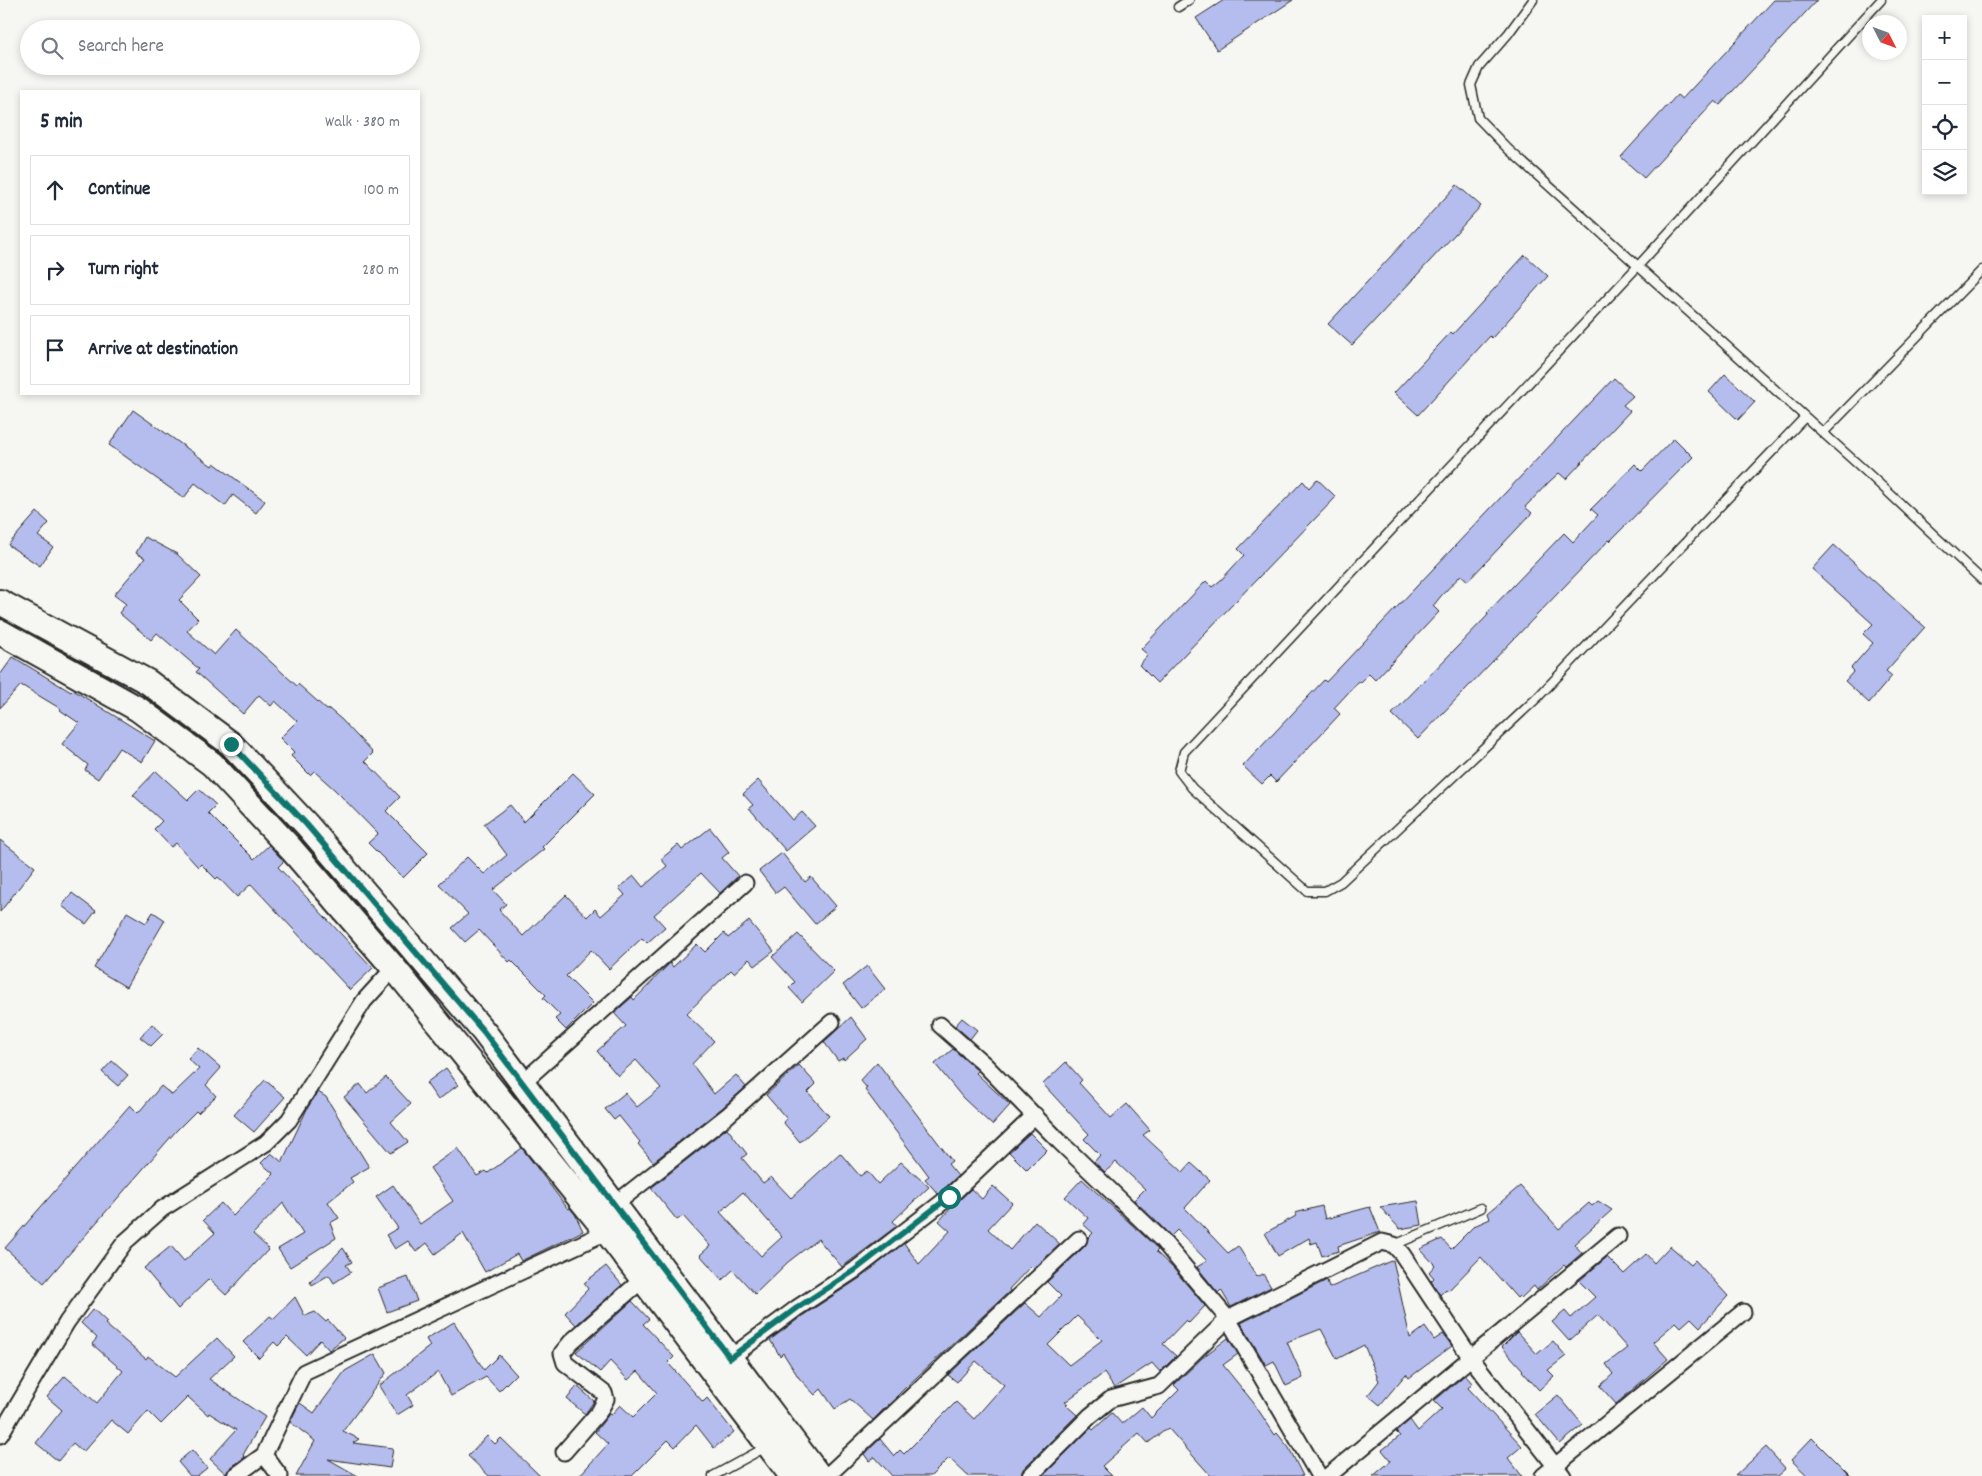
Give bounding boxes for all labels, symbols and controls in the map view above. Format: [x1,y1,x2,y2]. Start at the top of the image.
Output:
north arrow [1862,15,1907,60]
map controls [1922,15,1967,195]
button: + [1922,15,1967,60]
search box [20,20,420,75]
icon: search [38,34,66,62]
text: Search here [78,34,164,61]
button: − [1922,60,1967,105]
button: locate [1922,105,1967,150]
text: 5 min [40,108,83,138]
text: Walk · 380 m [325,111,400,134]
button: layers [1922,150,1967,195]
icon: ahead [41,176,69,204]
text: Continue [88,177,150,204]
text: 100 m [363,179,399,202]
icon: right [41,256,69,284]
text: Turn right [88,257,159,284]
text: 280 m [362,259,399,282]
icon: arrive [41,336,69,364]
text: Arrive at destination [88,337,238,364]
route end [220,733,243,756]
route start [938,1186,961,1209]

